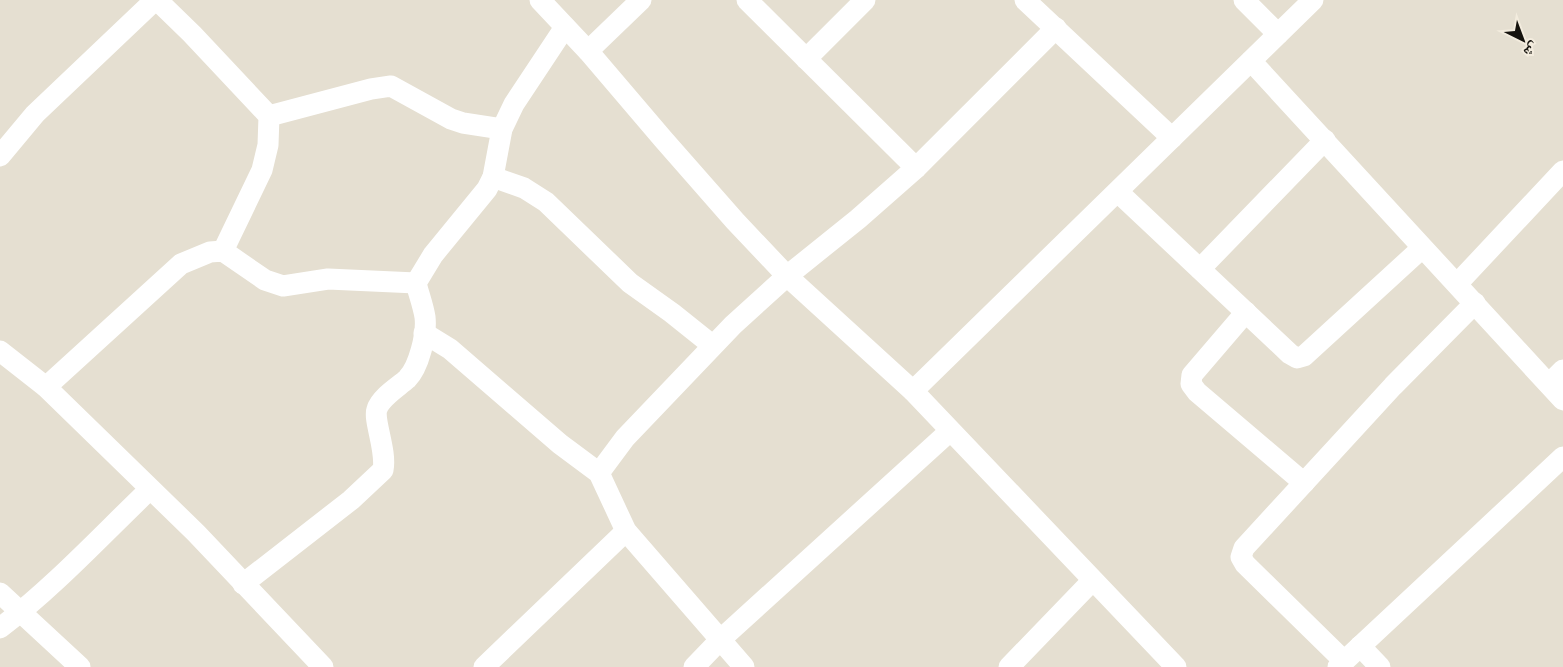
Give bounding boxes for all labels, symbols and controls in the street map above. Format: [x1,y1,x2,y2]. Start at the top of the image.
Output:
north arrow [1498,15,1548,65]
text: ش [1519,37,1545,63]

